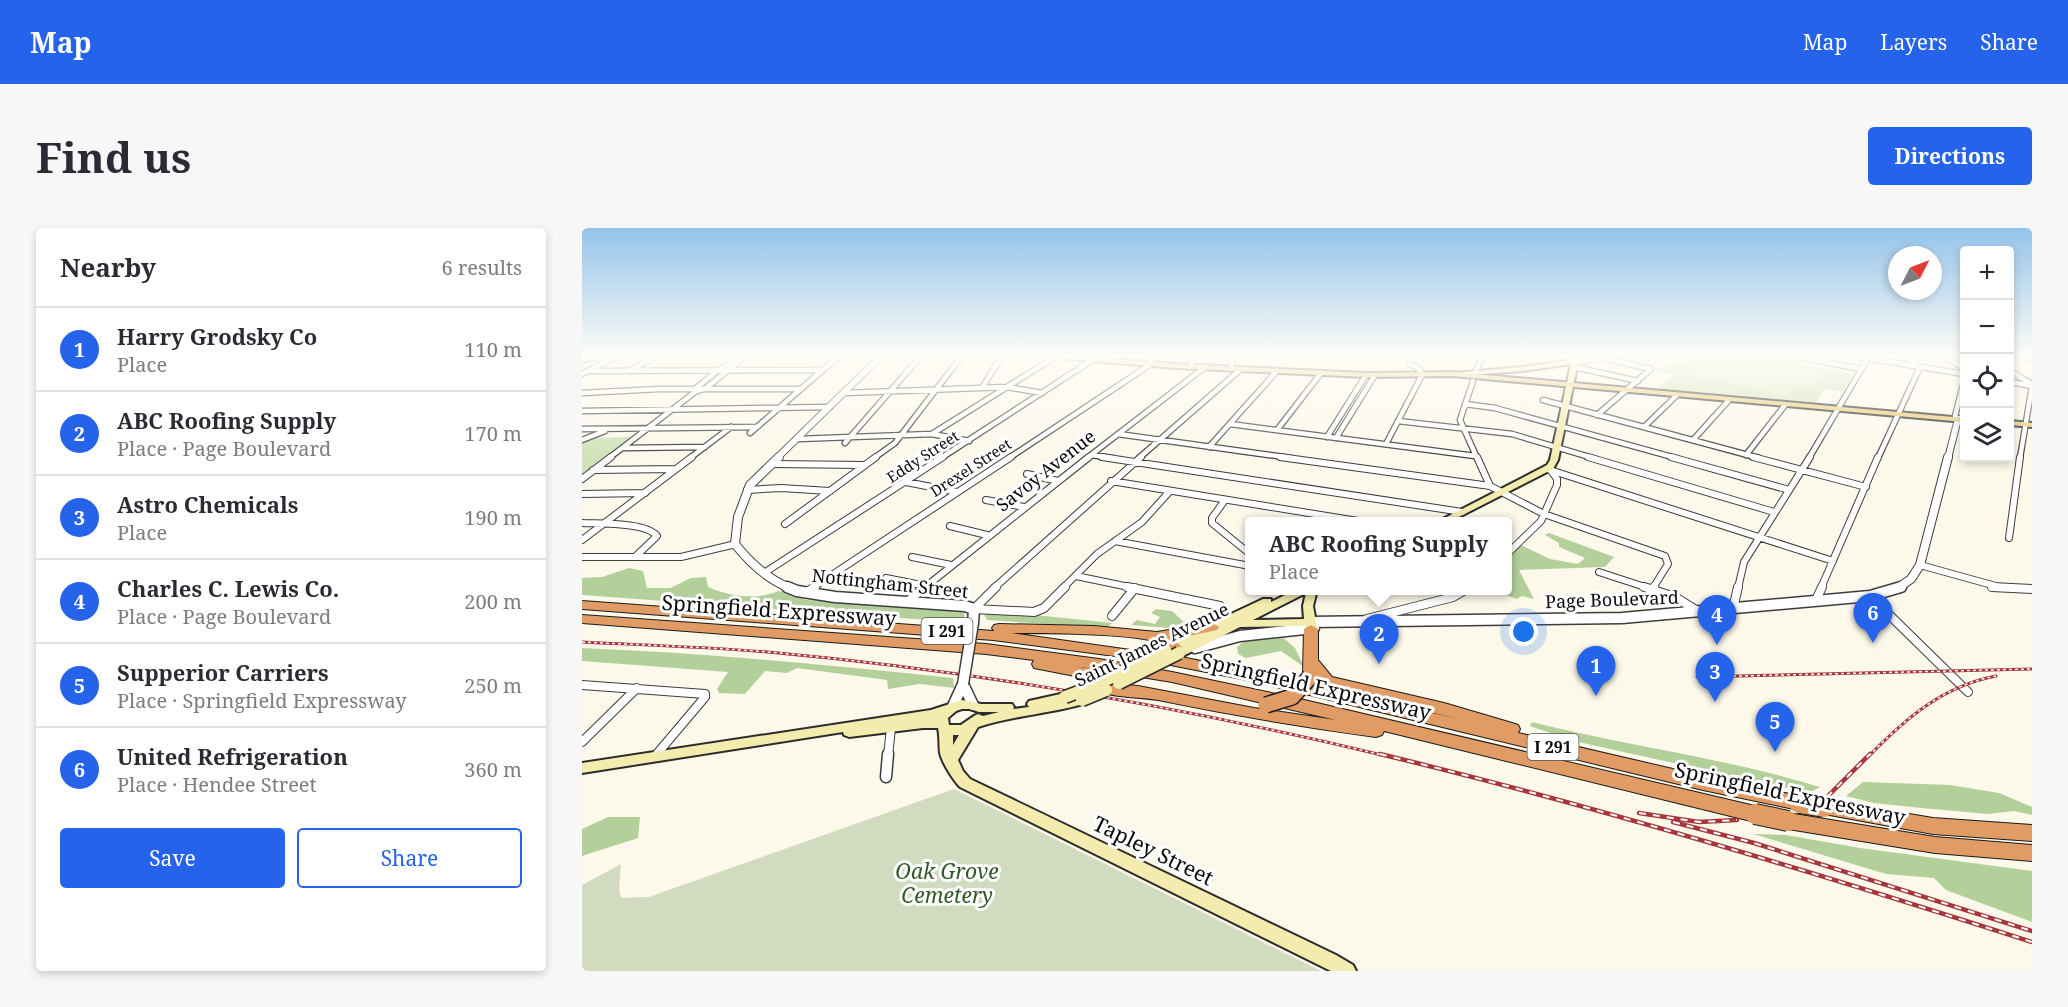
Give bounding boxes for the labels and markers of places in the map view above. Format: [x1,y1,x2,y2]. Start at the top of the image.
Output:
pin: 6 [1854,594,1892,643]
pin: 4 [1698,596,1736,645]
pin: 2 [1360,614,1398,664]
pin: 1 [1576,646,1616,696]
pin: 3 [1696,652,1734,702]
pin: 5 [1756,702,1794,752]

